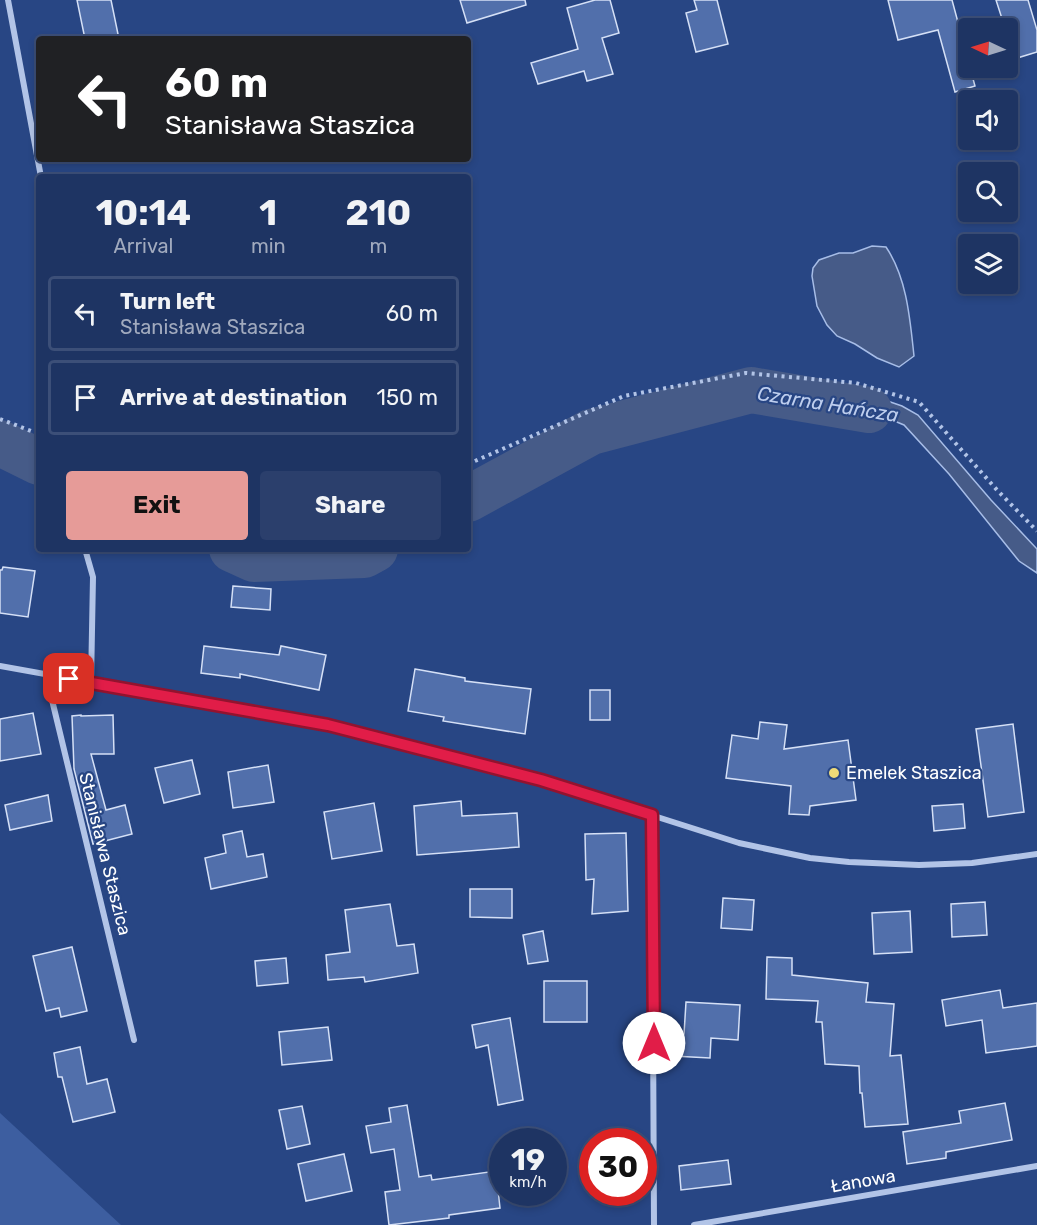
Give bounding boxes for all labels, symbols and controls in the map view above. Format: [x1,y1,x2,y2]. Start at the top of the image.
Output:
north arrow [958,18,1018,78]
map controls [958,18,1018,294]
text: 60 m [165,58,268,108]
icon: left [66,60,144,138]
button: sound [958,90,1018,150]
text: Stanisława Staszica [165,109,415,141]
button: search [958,162,1018,222]
text: 10:14 [96,191,191,234]
text: 1 [259,191,277,234]
text: 210 [345,191,411,234]
text: Arrival [113,234,173,258]
text: min [251,234,286,258]
text: m [369,234,387,258]
button: layers [958,234,1018,294]
text: Turn left [120,288,215,315]
icon: left [69,297,102,330]
text: 60 m [386,300,438,327]
text: Stanisława Staszica [120,315,305,339]
icon: arrive [69,381,102,414]
water label: Czarna Hańcza [756,381,901,427]
text: Arrive at destination [120,384,347,411]
text: 150 m [377,384,438,411]
button: Exit [66,471,248,540]
button: Share [260,471,441,540]
pin [43,653,94,704]
icon: arrive [52,662,85,695]
place label: Emelek Staszica [846,762,982,784]
marker: Emelek Staszica [827,766,841,780]
street label: Stanisława Staszica [74,770,136,938]
position arrow [622,1011,686,1075]
speed limit sign: 30 [579,1128,657,1206]
text: 19 [511,1142,545,1178]
street label: Łanowa [829,1164,897,1198]
text: km/h [509,1173,547,1191]

